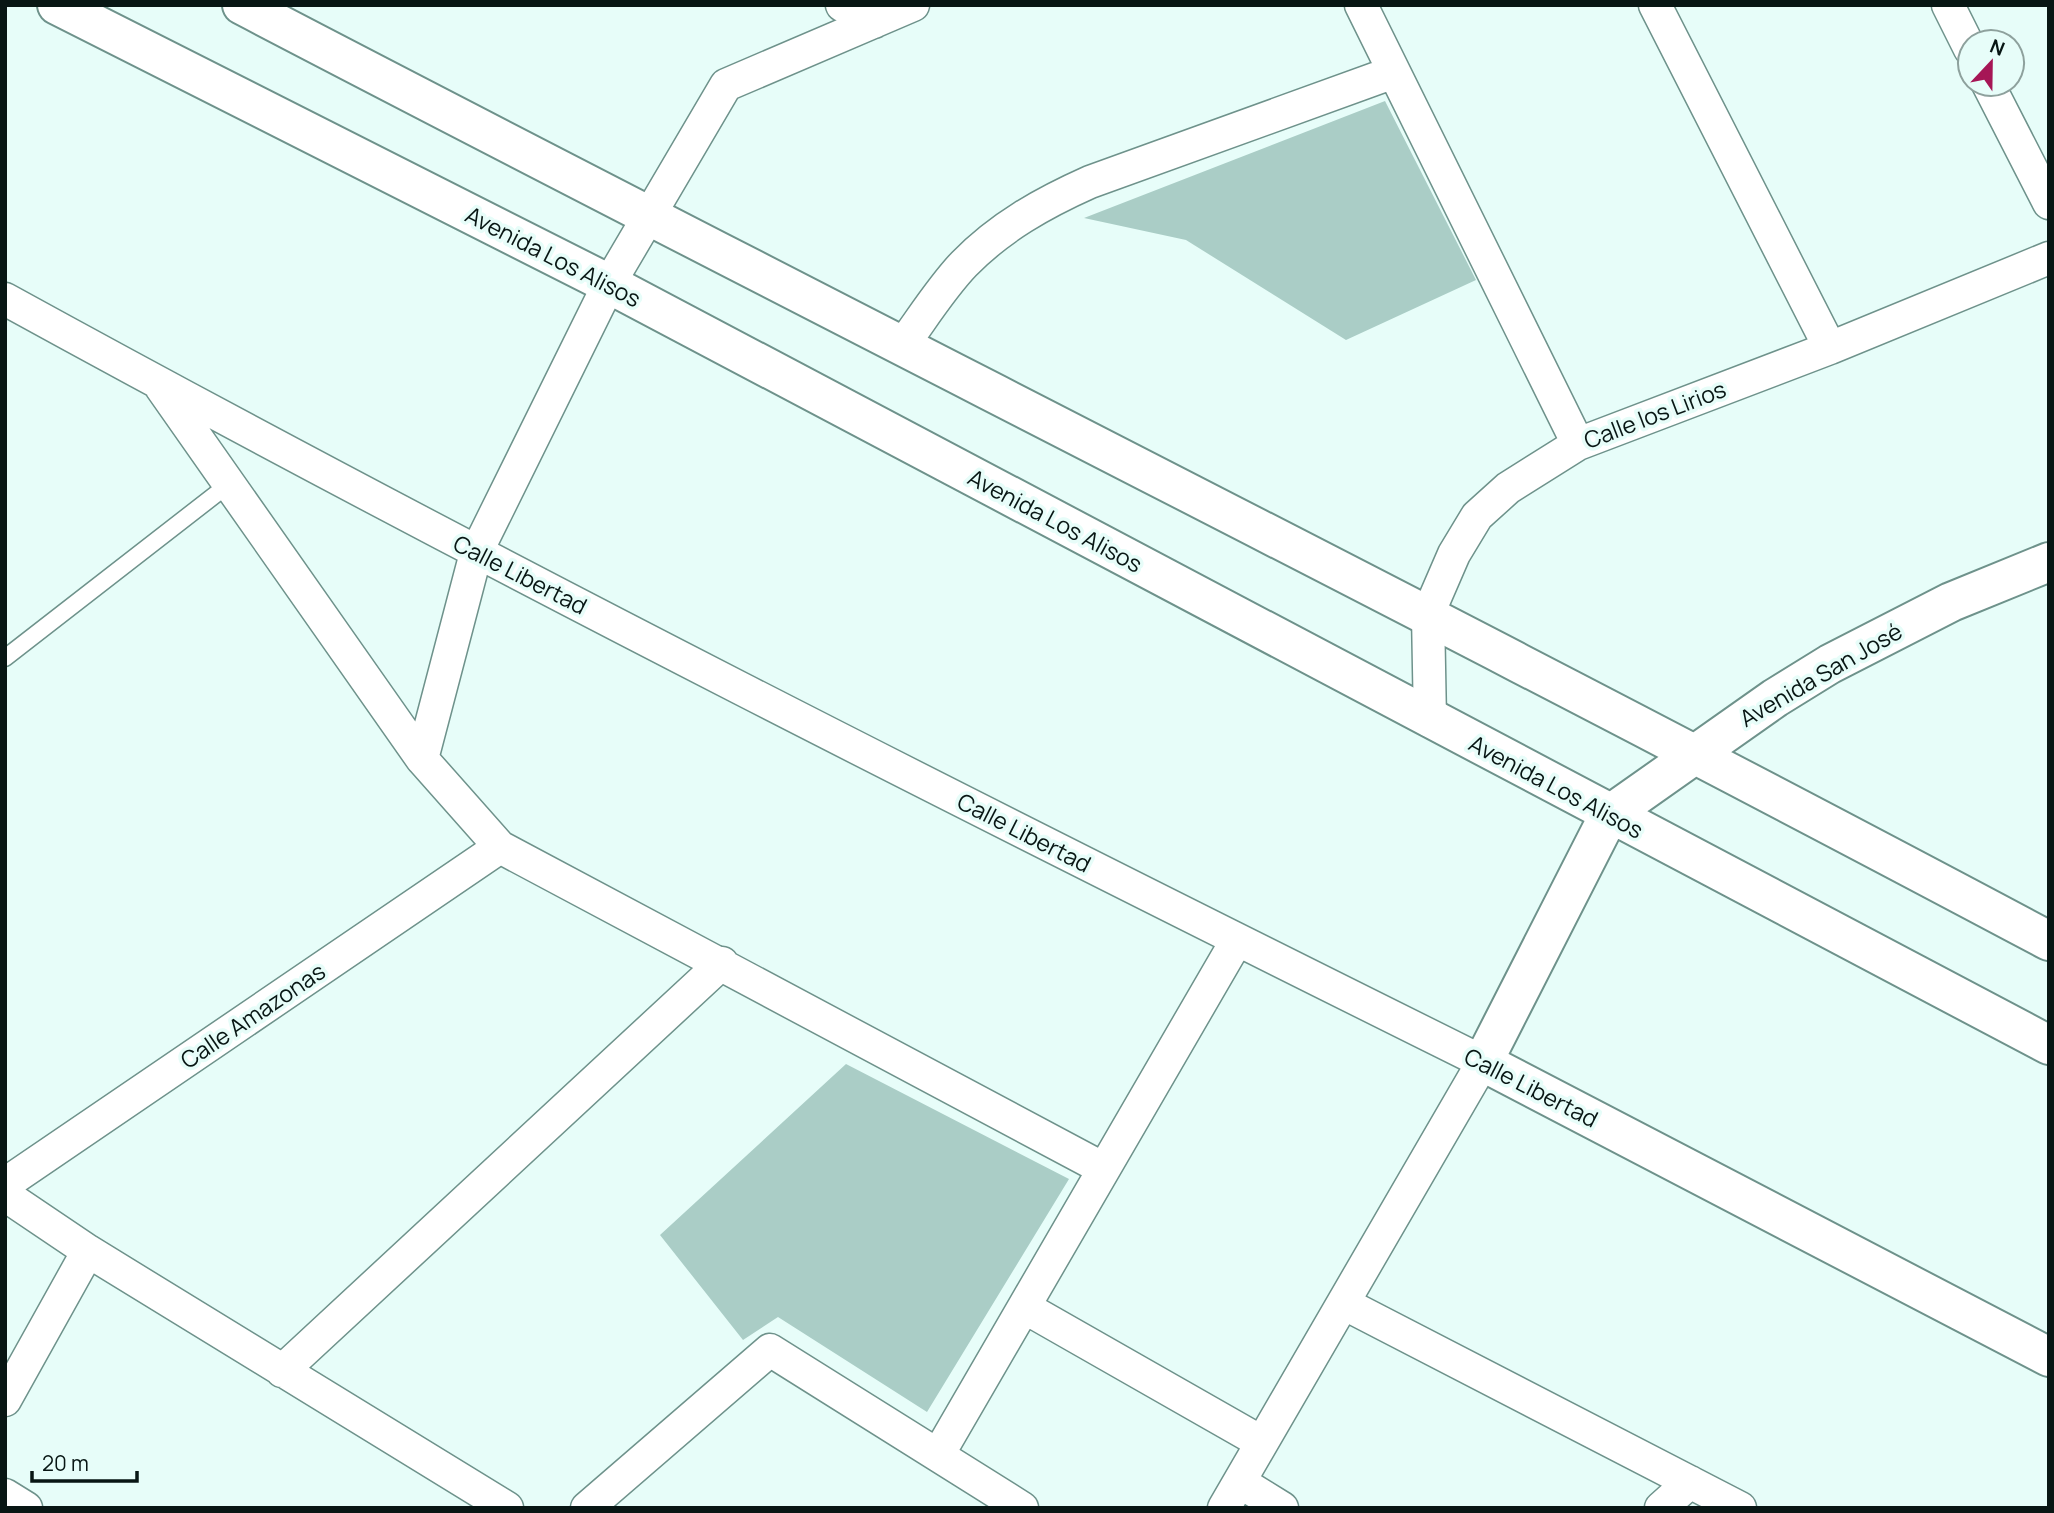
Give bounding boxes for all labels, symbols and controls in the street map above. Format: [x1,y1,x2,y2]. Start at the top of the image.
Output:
north arrow [1956,28,2026,98]
text: N [1986,33,2009,62]
street label: Avenida Los Alisos [460,198,647,314]
street label: Calle los Lirios [1579,372,1730,456]
street label: Avenida Los Alisos [963,461,1148,580]
street label: Calle Libertad [448,527,593,622]
street label: Avenida San José [1733,615,1908,734]
street label: Avenida Los Alisos [1464,727,1649,846]
street label: Calle Libertad [952,785,1097,880]
street label: Calle Amazonas [174,955,331,1075]
street label: Calle Libertad [1459,1040,1604,1135]
scale bar [32,1440,136,1484]
text: 20 m [42,1449,89,1477]

